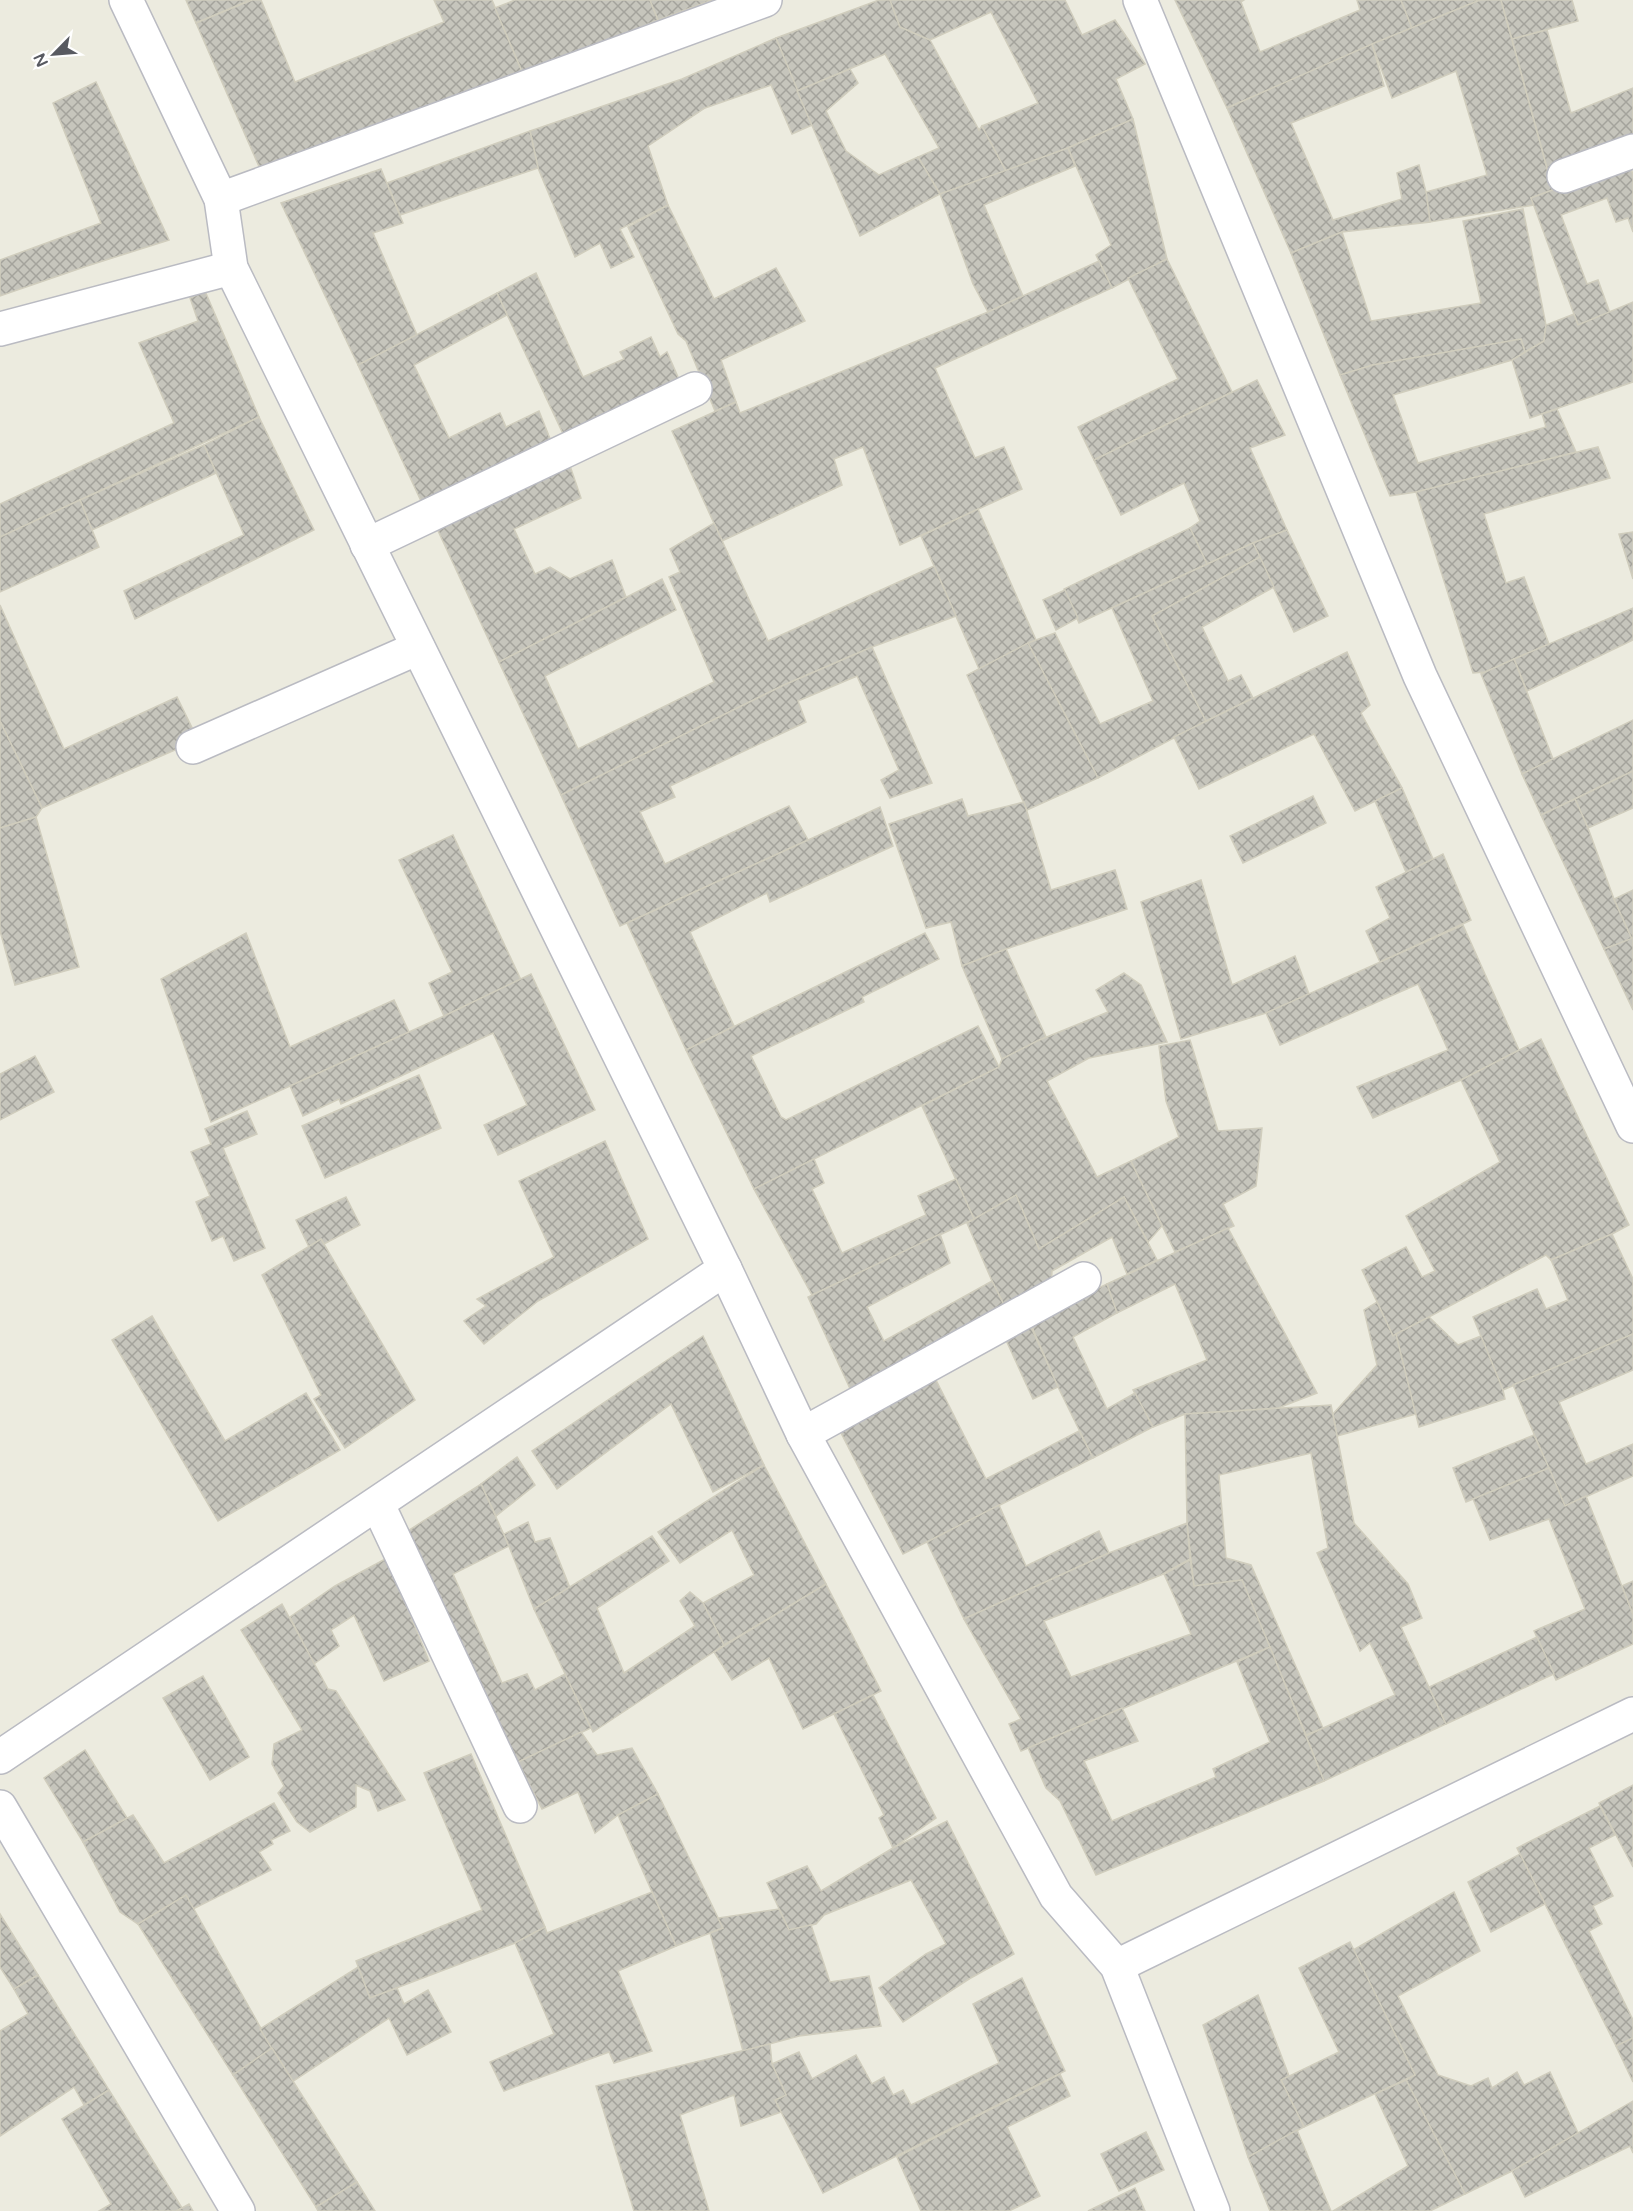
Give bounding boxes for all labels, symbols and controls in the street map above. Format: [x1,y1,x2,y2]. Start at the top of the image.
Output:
north arrow [24,24,84,84]
text: N [30,50,53,70]

